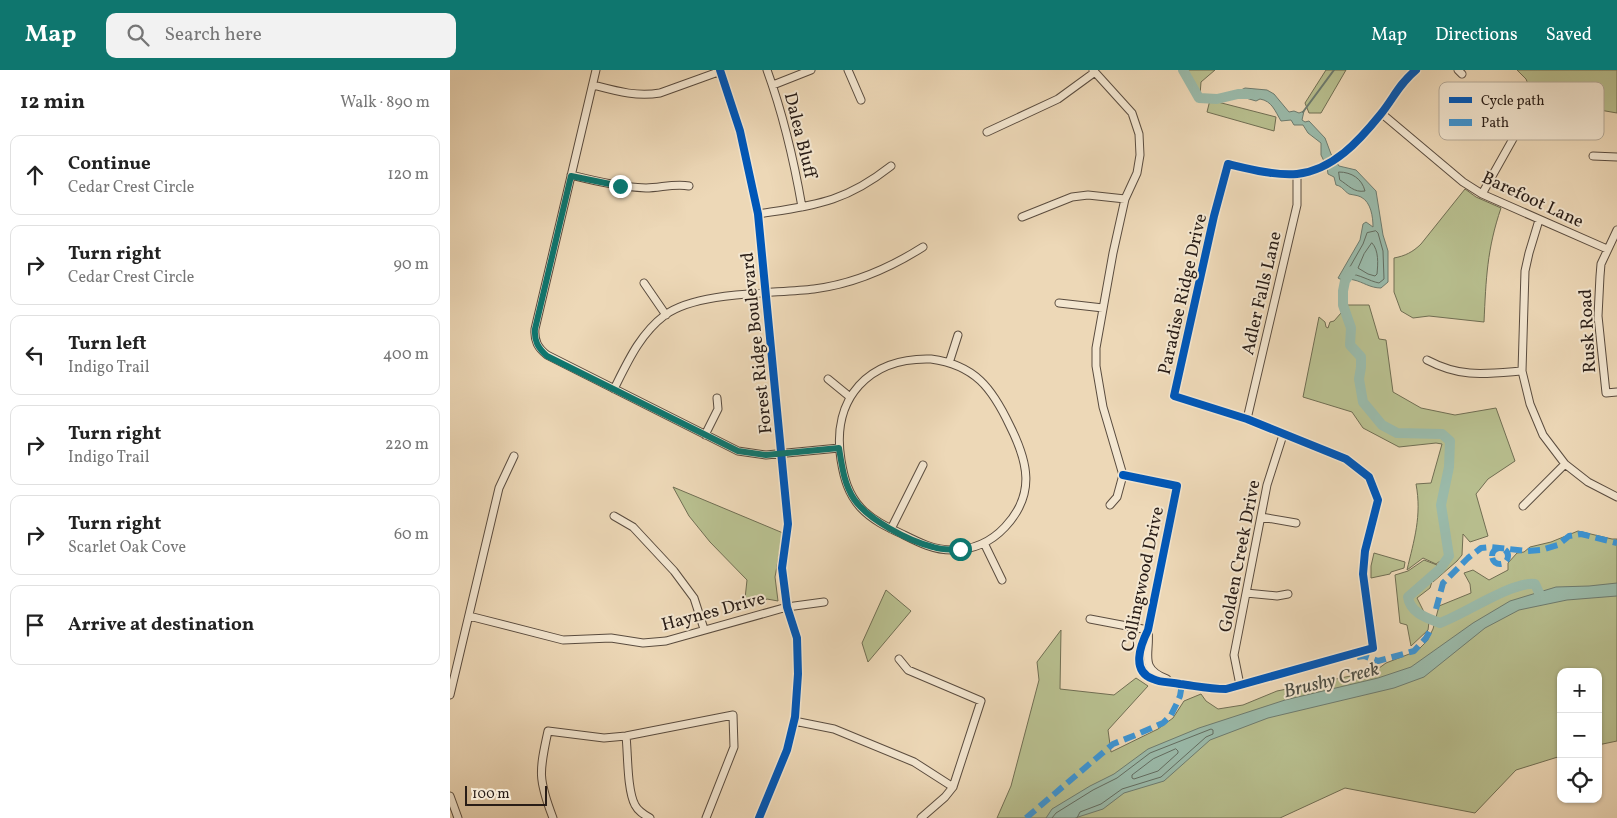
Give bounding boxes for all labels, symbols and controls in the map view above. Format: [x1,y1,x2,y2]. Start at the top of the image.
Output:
search box [106,13,456,58]
text: Map [25,18,76,52]
icon: search [124,21,152,49]
text: Search here [164,22,262,48]
text: Map [1371,23,1407,48]
text: Directions [1435,23,1518,48]
text: Saved [1546,23,1592,48]
legend [1439,82,1604,140]
text: 12 min [20,88,85,117]
street label: Dalea Bluff [777,90,823,183]
text: Walk · 890 m [340,92,430,114]
text: Cycle path [1481,92,1545,111]
text: Path [1481,114,1509,133]
text: Continue [68,151,151,177]
icon: ahead [21,161,49,189]
text: 120 m [387,164,429,186]
street label: Barefoot Lane [1477,166,1587,235]
route end [609,175,632,198]
text: Cedar Crest Circle [68,177,194,199]
street label: Paradise Ridge Drive [1153,211,1214,377]
street label: Adler Falls Lane [1236,229,1289,358]
text: Turn right [68,241,161,267]
icon: right [21,251,49,279]
street label: Forest Ridge Boulevard [736,251,779,435]
text: 90 m [393,254,429,276]
text: Cedar Crest Circle [68,267,194,289]
street label: Rusk Road [1574,288,1603,374]
text: Turn left [68,331,147,357]
icon: left [21,341,49,369]
text: 400 m [383,344,429,366]
text: Indigo Trail [68,357,149,379]
text: Turn right [68,421,161,447]
icon: right [21,431,49,459]
text: 220 m [385,434,429,456]
text: Indigo Trail [68,447,149,469]
street label: Golden Creek Drive [1213,478,1268,635]
street label: Collingwood Drive [1116,504,1171,654]
text: Turn right [68,511,161,537]
icon: right [21,521,49,549]
text: 60 m [394,524,429,546]
text: Scarlet Oak Cove [68,537,186,559]
route start [949,538,972,561]
street label: Haynes Drive [659,587,768,638]
icon: arrive [21,611,49,639]
text: Arrive at destination [68,612,254,638]
water label: Brushy Creek [1281,656,1382,705]
map controls [1557,668,1602,803]
button: + [1557,668,1602,713]
button: − [1557,713,1602,758]
button: locate [1557,758,1602,803]
scale bar [465,783,548,806]
text: 100 m [472,785,510,804]

